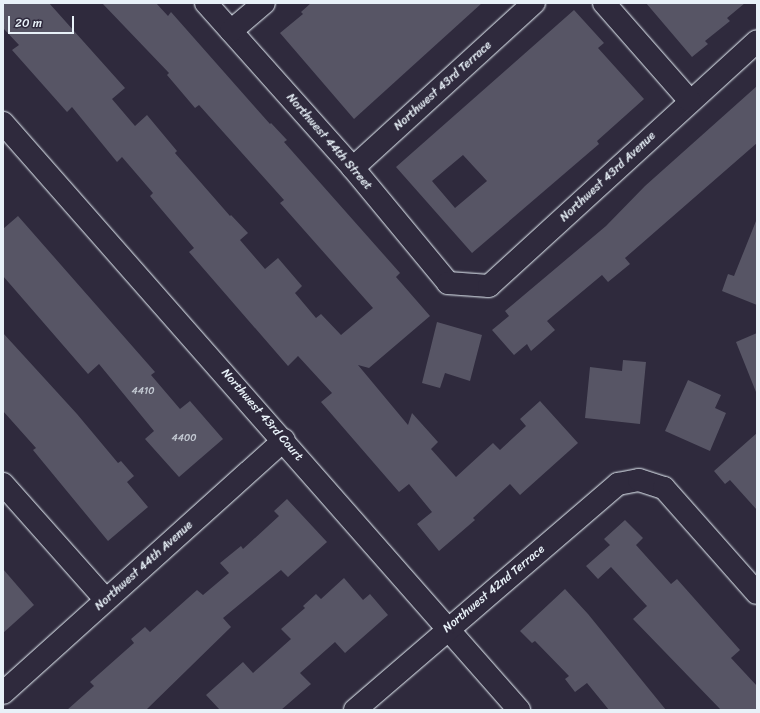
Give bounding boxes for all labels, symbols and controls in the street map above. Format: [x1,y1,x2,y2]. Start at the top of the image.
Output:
scale bar [10,8,76,34]
text: 20 m [15,12,42,34]
street label: Northwest 43rd Terrace [391,38,495,134]
street label: Northwest 44th Street [283,91,375,193]
street label: Northwest 43rd Avenue [557,129,659,225]
street label: Northwest 43rd Court [218,366,306,464]
house number: 4410 [131,386,155,398]
house number: 4400 [171,433,197,445]
street label: Northwest 44th Avenue [92,518,196,614]
street label: Northwest 42nd Terrace [440,542,548,636]

